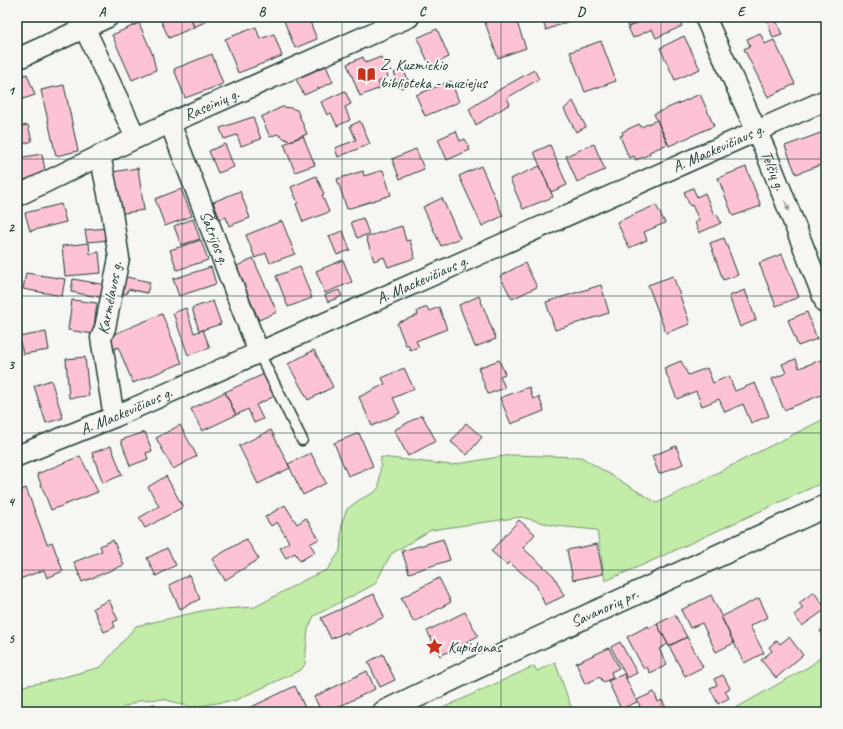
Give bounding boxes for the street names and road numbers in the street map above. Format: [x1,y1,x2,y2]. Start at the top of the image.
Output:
street label: Raseinių g. [181,83,243,125]
street label: A. Mackevičiaus g. [669,119,768,177]
street label: Telšių g. [756,148,790,194]
street label: Šatrijos g. [195,208,234,268]
street label: A. Mackevičiaus g. [373,250,472,309]
street label: Karmėlavos g. [93,259,127,336]
street label: A. Mackevičiaus g. [77,382,176,440]
street label: Savanorių pr. [568,583,643,632]

